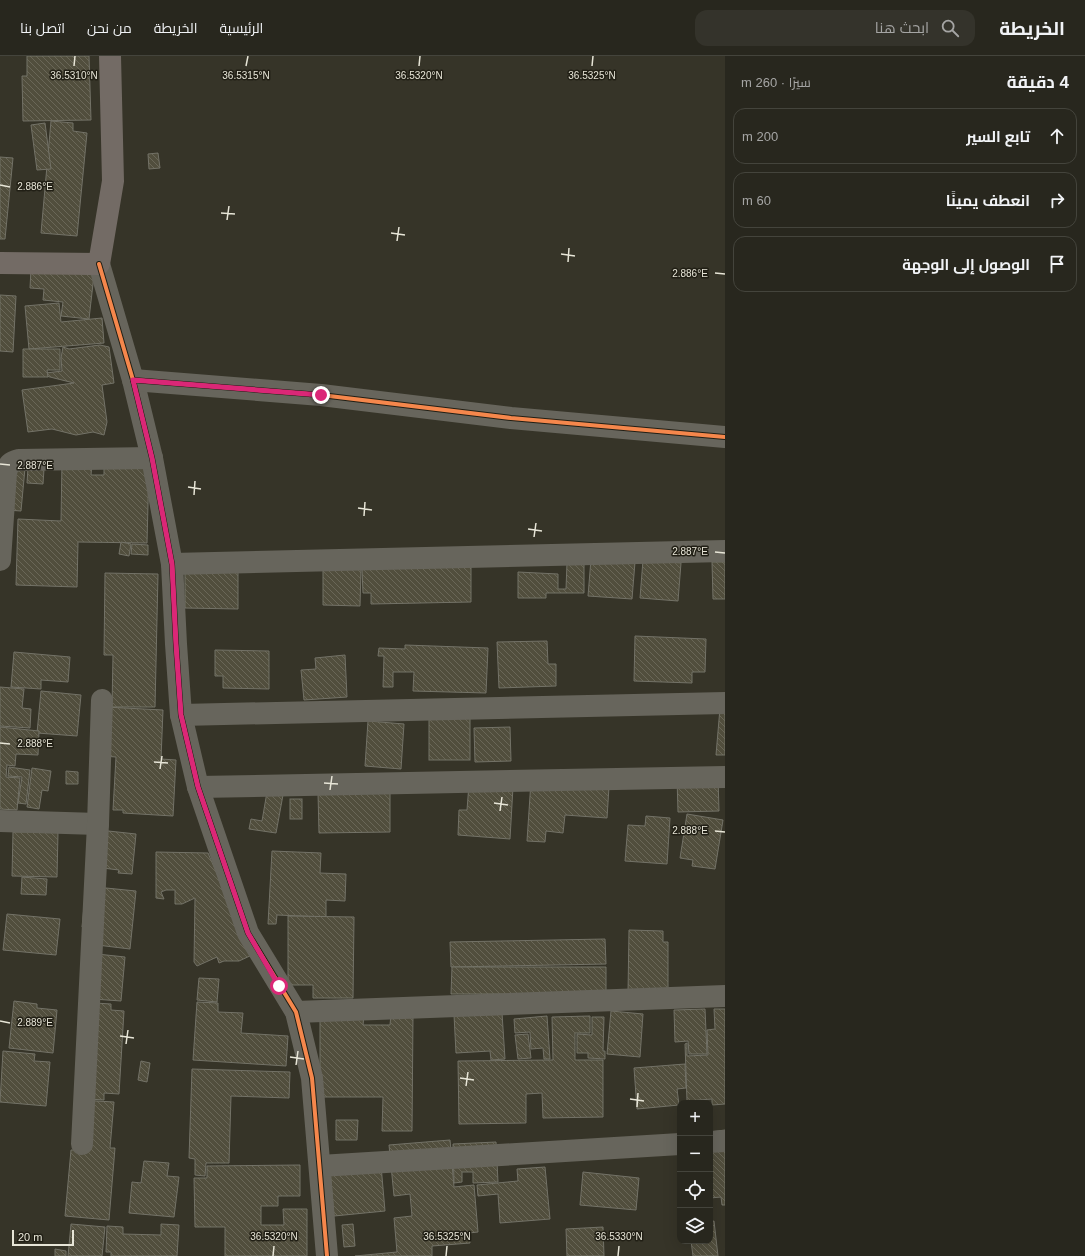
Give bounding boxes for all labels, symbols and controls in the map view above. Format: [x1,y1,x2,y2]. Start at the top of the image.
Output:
search box [695,10,975,46]
icon: search [939,17,961,39]
text: الخريطة [999,18,1065,39]
text: ابحث هنا [875,19,929,36]
text: اتصل بنا [20,20,65,36]
text: من نحن [87,20,132,36]
text: الخريطة [154,20,197,36]
text: الرئيسية [219,20,263,36]
text: 36.5310°N [50,70,98,81]
text: 36.5315°N [222,70,270,81]
text: 36.5320°N [395,70,443,81]
text: 36.5325°N [568,70,616,81]
text: 4 دقيقة [1007,73,1069,92]
text: سيرًا · 260 m [741,75,811,90]
icon: ahead [1046,125,1068,147]
text: تابع السير [966,128,1030,145]
text: 200 m [742,129,778,144]
text: 2.886°E [17,181,53,192]
icon: right [1046,189,1068,211]
text: انعطف يمينًا [946,192,1030,209]
text: 60 m [742,193,771,208]
icon: arrive [1046,253,1068,275]
text: الوصول إلى الوجهة [902,256,1030,273]
text: 2.886°E [672,268,708,279]
route end [312,386,330,404]
text: 2.887°E [17,460,53,471]
text: 2.887°E [672,546,708,557]
text: 2.888°E [17,738,53,749]
text: 2.888°E [672,825,708,836]
route start [270,977,288,995]
text: 2.889°E [17,1017,53,1028]
map controls [677,1100,713,1244]
button: + [677,1100,713,1136]
button: − [677,1136,713,1172]
button: locate [677,1172,713,1208]
button: layers [677,1208,713,1244]
scale bar [12,1228,74,1247]
text: 20 m [18,1231,42,1243]
text: 36.5320°N [250,1231,298,1242]
text: 36.5325°N [423,1231,471,1242]
text: 36.5330°N [595,1231,643,1242]

